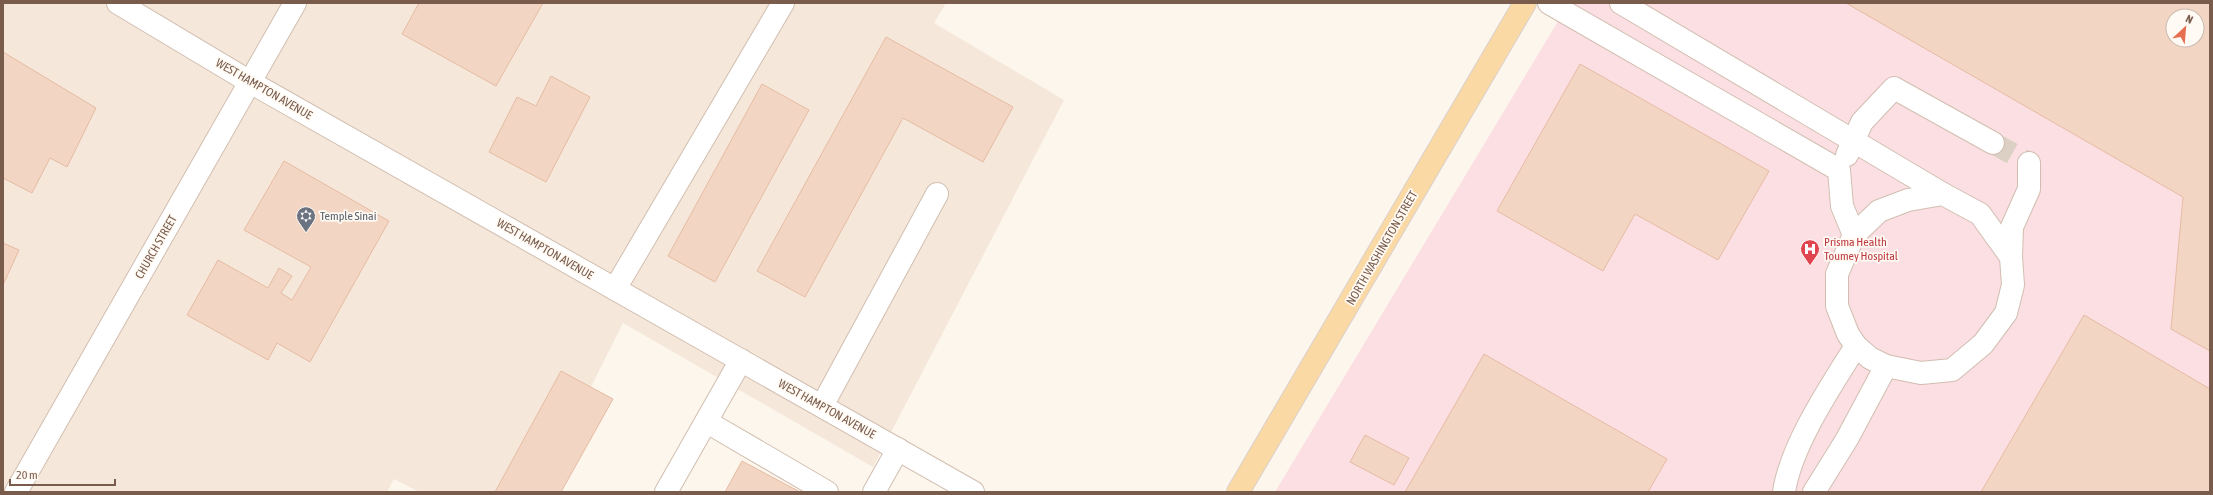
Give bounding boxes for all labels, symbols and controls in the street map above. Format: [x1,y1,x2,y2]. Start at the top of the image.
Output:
north arrow [2165,8,2205,48]
text: N [2184,12,2195,26]
street label: WEST HAMPTON AVENUE [213,56,315,122]
street label: NORTH WASHINGTON STREET [1344,188,1421,308]
synagogue icon: Temple Sinai [295,205,317,233]
place label: Temple Sinai [320,209,376,223]
street label: CHURCH STREET [132,212,180,281]
street label: WEST HAMPTON AVENUE [494,216,596,282]
place label: Prisma Health Toumey Hospital [1824,235,1899,263]
hospital icon: Prisma Health Toumey Hospital [1799,238,1821,266]
street label: WEST HAMPTON AVENUE [776,376,878,442]
scale bar [10,461,115,487]
text: 20 m [16,468,38,482]

